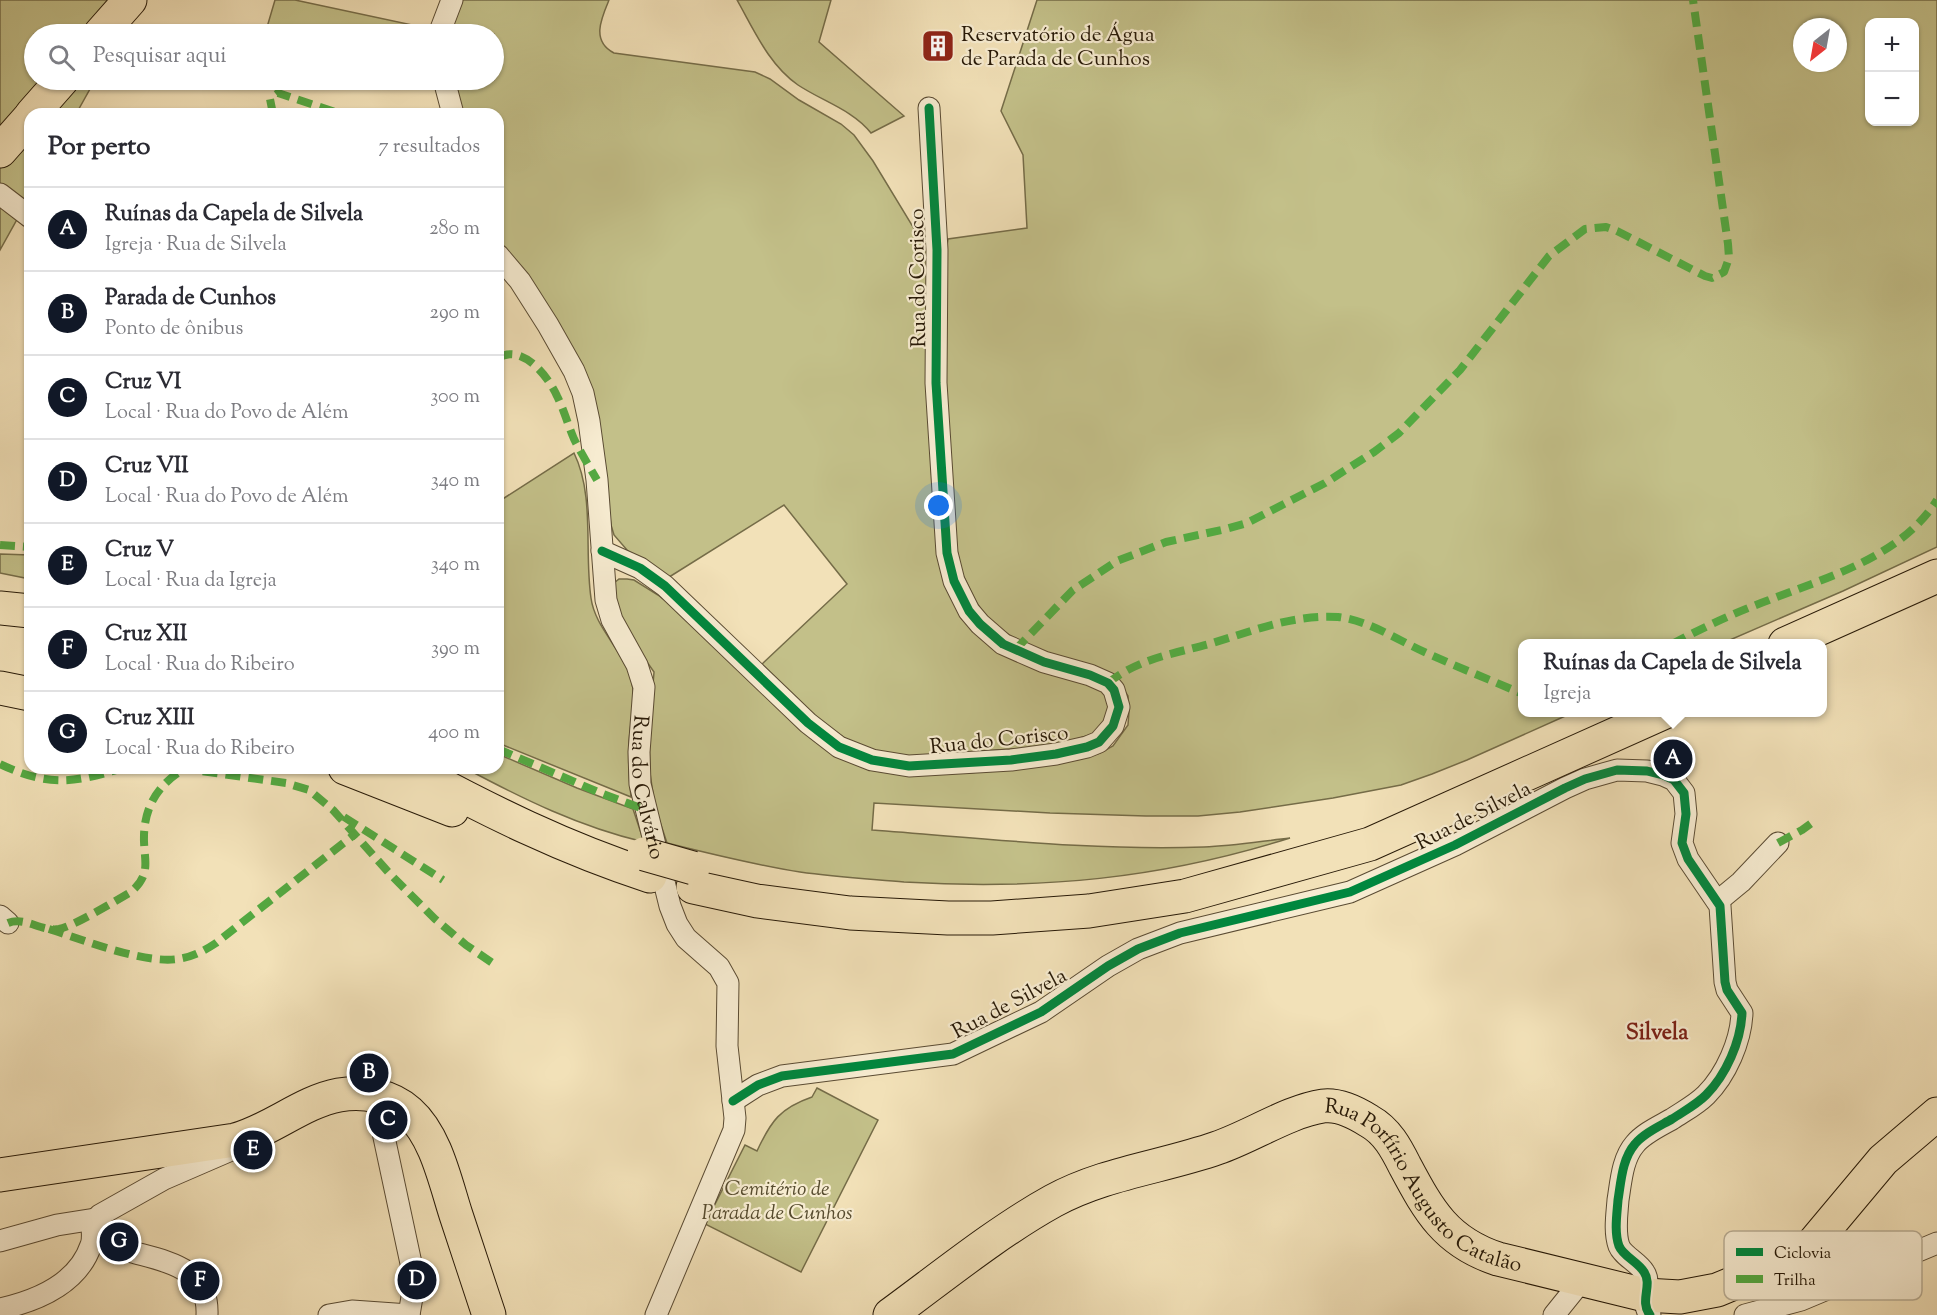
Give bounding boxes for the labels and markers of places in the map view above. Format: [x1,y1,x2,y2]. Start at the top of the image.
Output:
place label: Reservatório de Água de Parada de Cunhos [961,21,1155,75]
building icon: Reservatório de Água de Parada de Cunhos [920,28,956,64]
pin: A [1654,736,1692,782]
pin: B [350,1050,388,1096]
pin: C [368,1098,408,1142]
pin: E [234,1128,272,1172]
pin: G [100,1220,138,1264]
pin: F [180,1258,220,1304]
pin: D [398,1258,436,1302]

